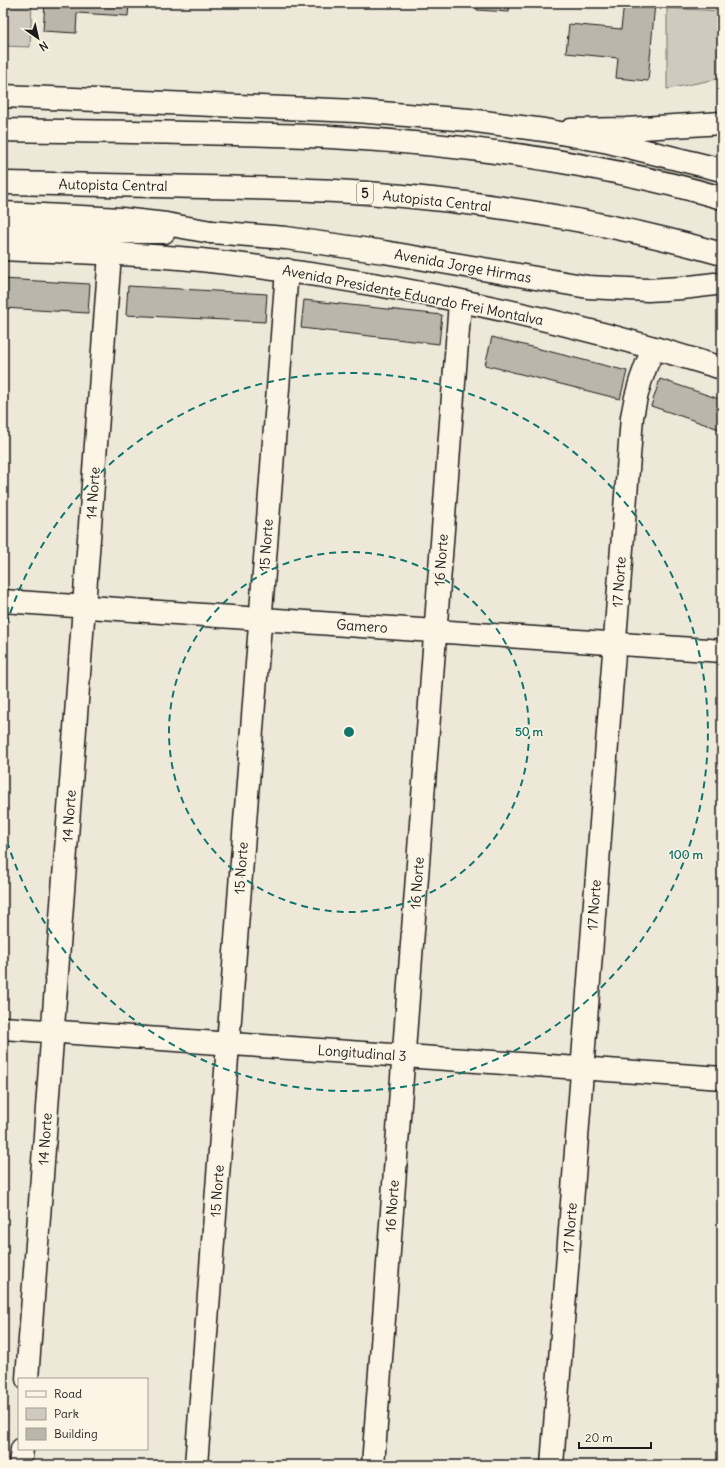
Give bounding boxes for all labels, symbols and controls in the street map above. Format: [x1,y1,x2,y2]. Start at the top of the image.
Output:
north arrow [18,18,58,58]
text: N [37,38,51,54]
street label: Autopista Central [58,175,168,195]
road number: 5 [357,182,373,204]
street label: Autopista Central [382,186,492,216]
street label: Avenida Jorge Hirmas [393,245,533,287]
street label: Avenida Presidente Eduardo Frei Montalva [281,261,545,329]
street label: 14 Norte [82,466,104,520]
street label: 15 Norte [255,518,277,572]
street label: 16 Norte [430,533,452,587]
street label: 17 Norte [608,556,630,608]
street label: Gamero [336,615,388,637]
text: 50 m [515,724,544,739]
centre of rings [342,725,356,739]
street label: 14 Norte [58,789,80,843]
street label: 15 Norte [230,841,252,895]
text: 100 m [669,847,703,862]
street label: 16 Norte [406,856,428,910]
street label: 17 Norte [583,879,605,931]
street label: Longitudinal 3 [317,1041,407,1065]
street label: 14 Norte [34,1112,56,1166]
street label: 15 Norte [206,1164,228,1218]
street label: 16 Norte [381,1179,403,1233]
street label: 17 Norte [559,1202,581,1254]
legend [18,1378,148,1450]
text: Road [54,1386,82,1401]
text: Park [54,1406,79,1421]
scale bar [579,1424,651,1450]
text: Building [54,1426,98,1441]
text: 20 m [585,1430,613,1445]

